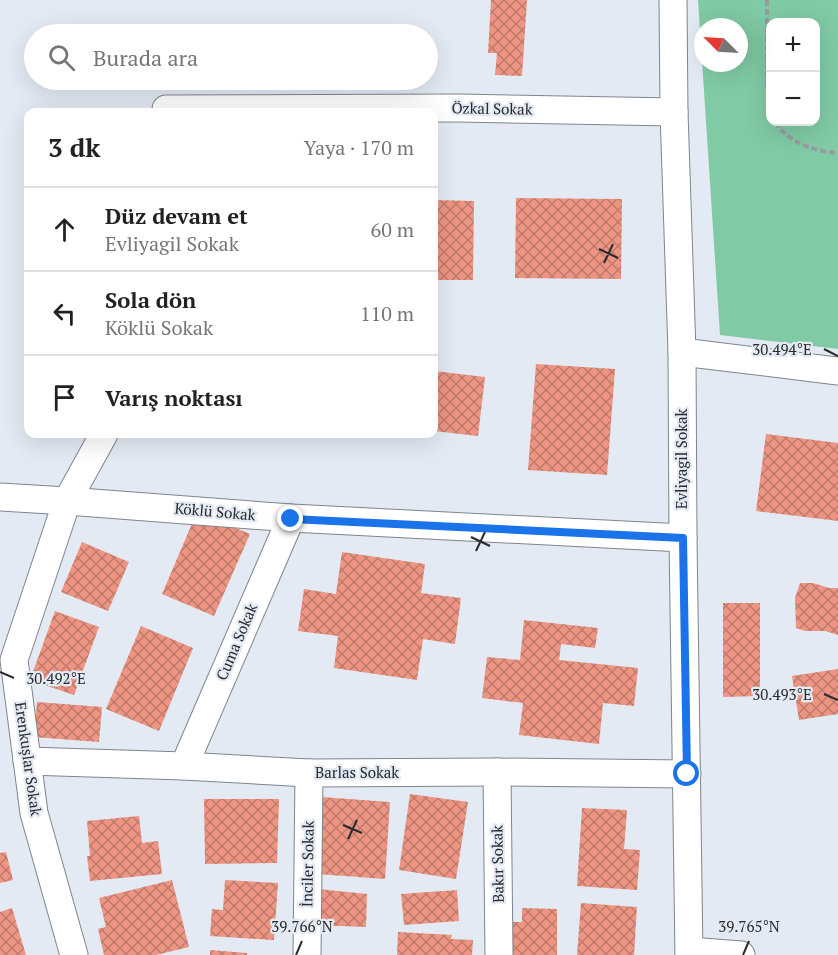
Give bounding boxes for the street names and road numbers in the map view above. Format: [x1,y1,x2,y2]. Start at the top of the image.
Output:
street label: Özkal Sokak [451,97,533,119]
street label: Evliyagil Sokak [671,409,691,509]
street label: Köklü Sokak [174,498,257,525]
street label: Cuma Sokak [211,600,261,683]
street label: Erenkuşlar Sokak [11,701,47,817]
street label: Barlas Sokak [315,762,399,782]
street label: İnciler Sokak [296,820,318,907]
street label: Bakır Sokak [486,825,508,903]

